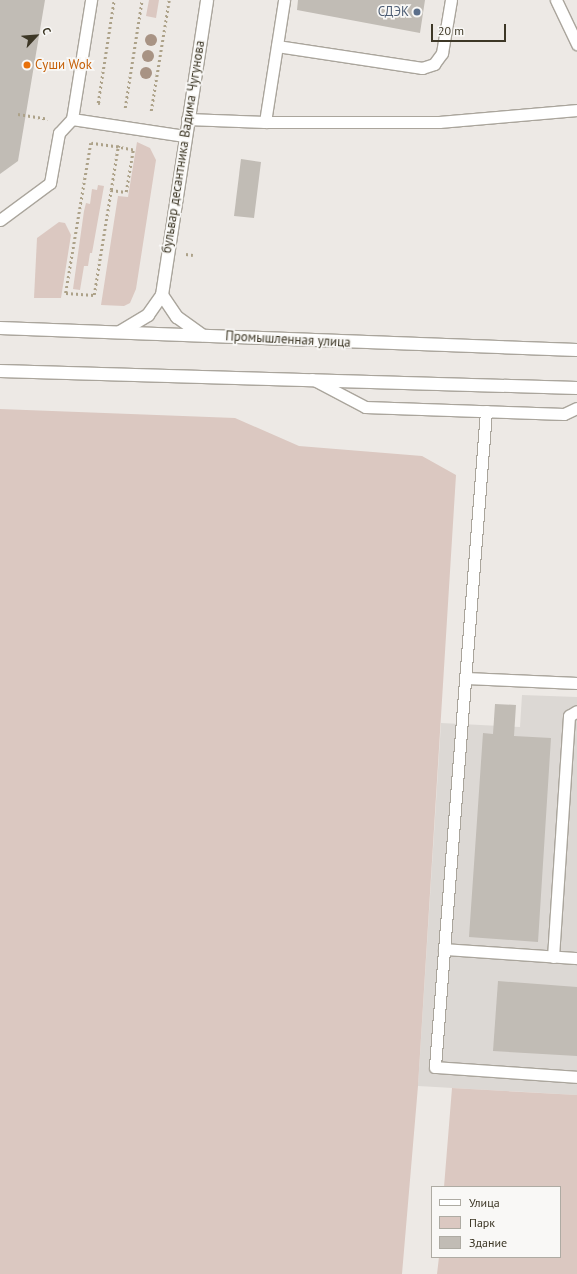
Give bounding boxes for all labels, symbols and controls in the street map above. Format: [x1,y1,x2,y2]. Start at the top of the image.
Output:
place label: СДЭК [378,4,409,20]
marker: СДЭК [412,7,422,17]
north arrow [16,16,56,56]
scale bar [433,16,508,42]
text: 20 m [438,23,464,38]
text: С [39,25,54,37]
street label: бульвар десантника Вадима Чугунова [159,40,209,254]
place label: Суши Wok [35,57,92,73]
marker: Суши Wok [22,60,32,70]
street label: Промышленная улица [225,329,351,351]
legend [431,1186,561,1258]
text: Улица [469,1195,500,1210]
text: Парк [469,1215,495,1230]
text: Здание [469,1235,507,1250]

